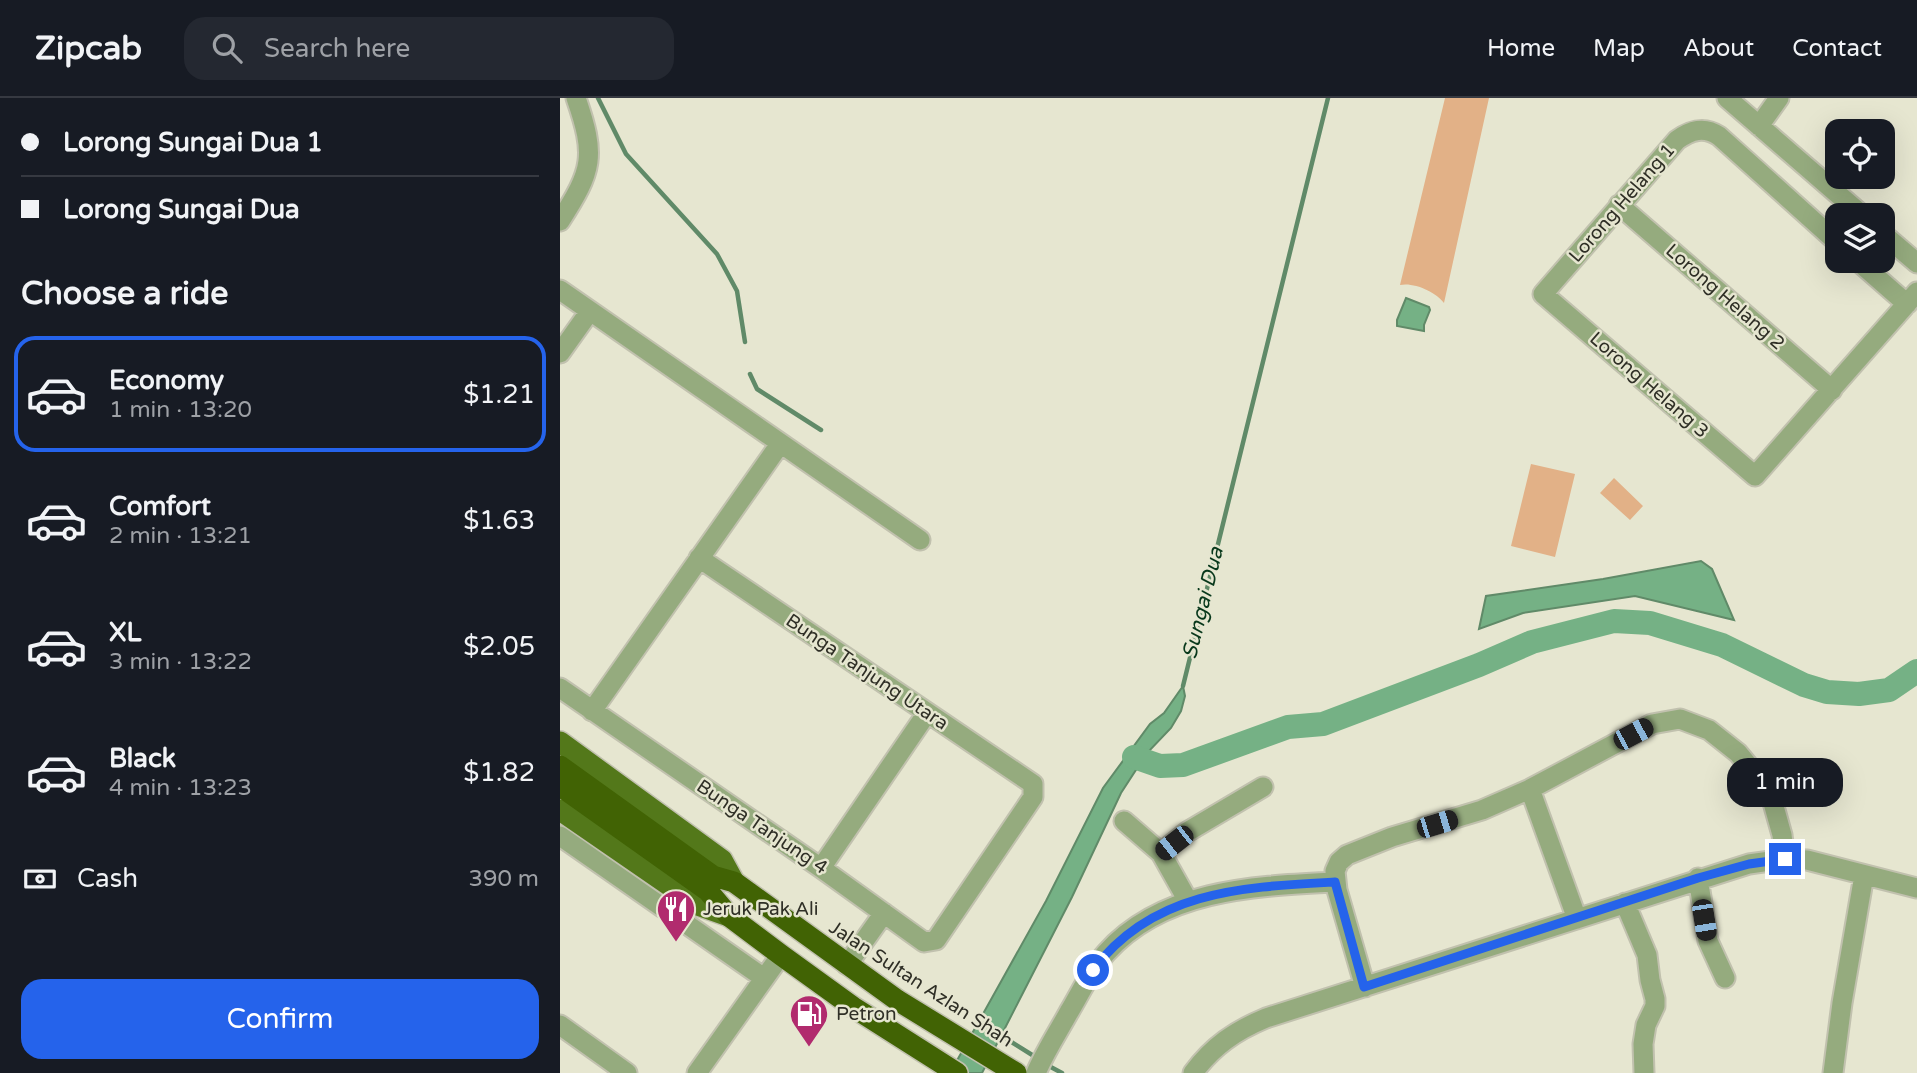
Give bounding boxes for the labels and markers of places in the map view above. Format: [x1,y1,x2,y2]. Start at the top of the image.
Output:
restaurant icon: Jeruk Pak Ali [655,888,697,943]
place label: Jeruk Pak Ali [703,898,819,920]
fuel station icon: Petron [788,993,830,1048]
place label: Petron [836,1003,897,1025]

